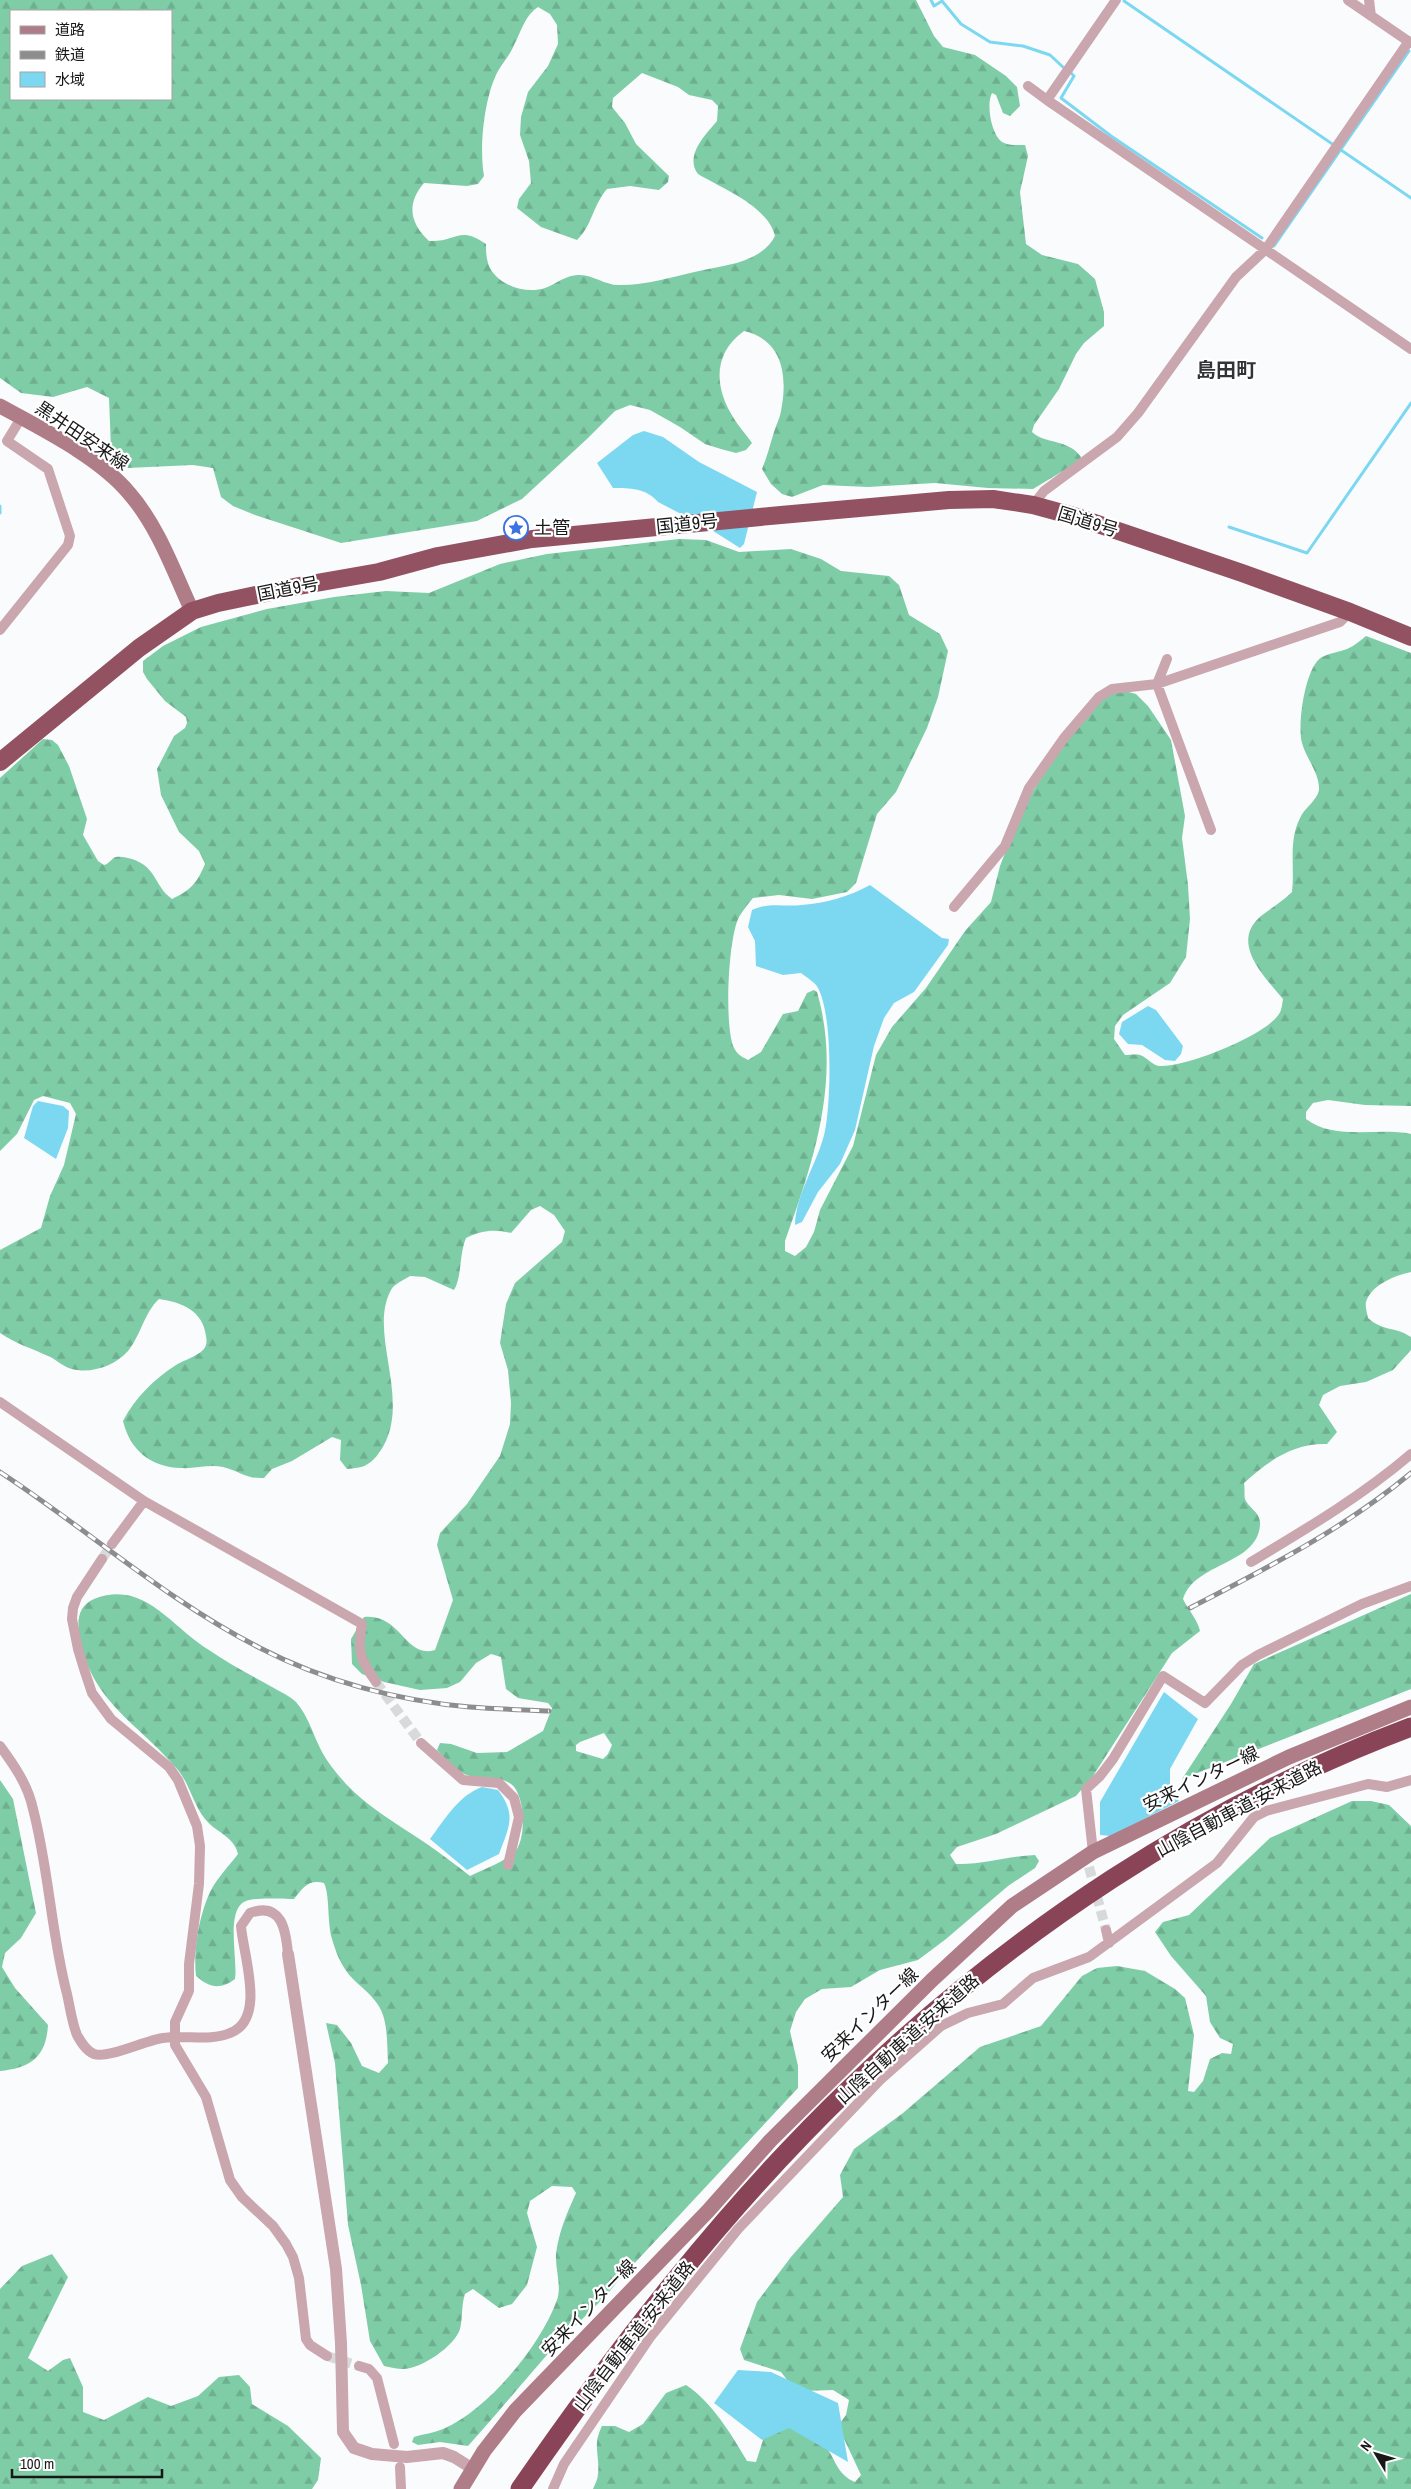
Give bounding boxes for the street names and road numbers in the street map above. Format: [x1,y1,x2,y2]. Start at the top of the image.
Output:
street label: 黒井田安来線 [31,395,134,476]
street label: 国道9号 [1055,500,1122,543]
street label: 国道9号 [655,508,719,539]
street label: 国道9号 [255,570,321,607]
street label: 安来インター線 [1139,1740,1263,1817]
street label: 山陰自動車道;安来道路 [1152,1754,1326,1863]
street label: 安来インター線 [816,1962,924,2067]
street label: 山陰自動車道;安来道路 [831,1968,984,2110]
street label: 安来インター線 [536,2254,641,2362]
street label: 山陰自動車道;安来道路 [567,2255,700,2416]

